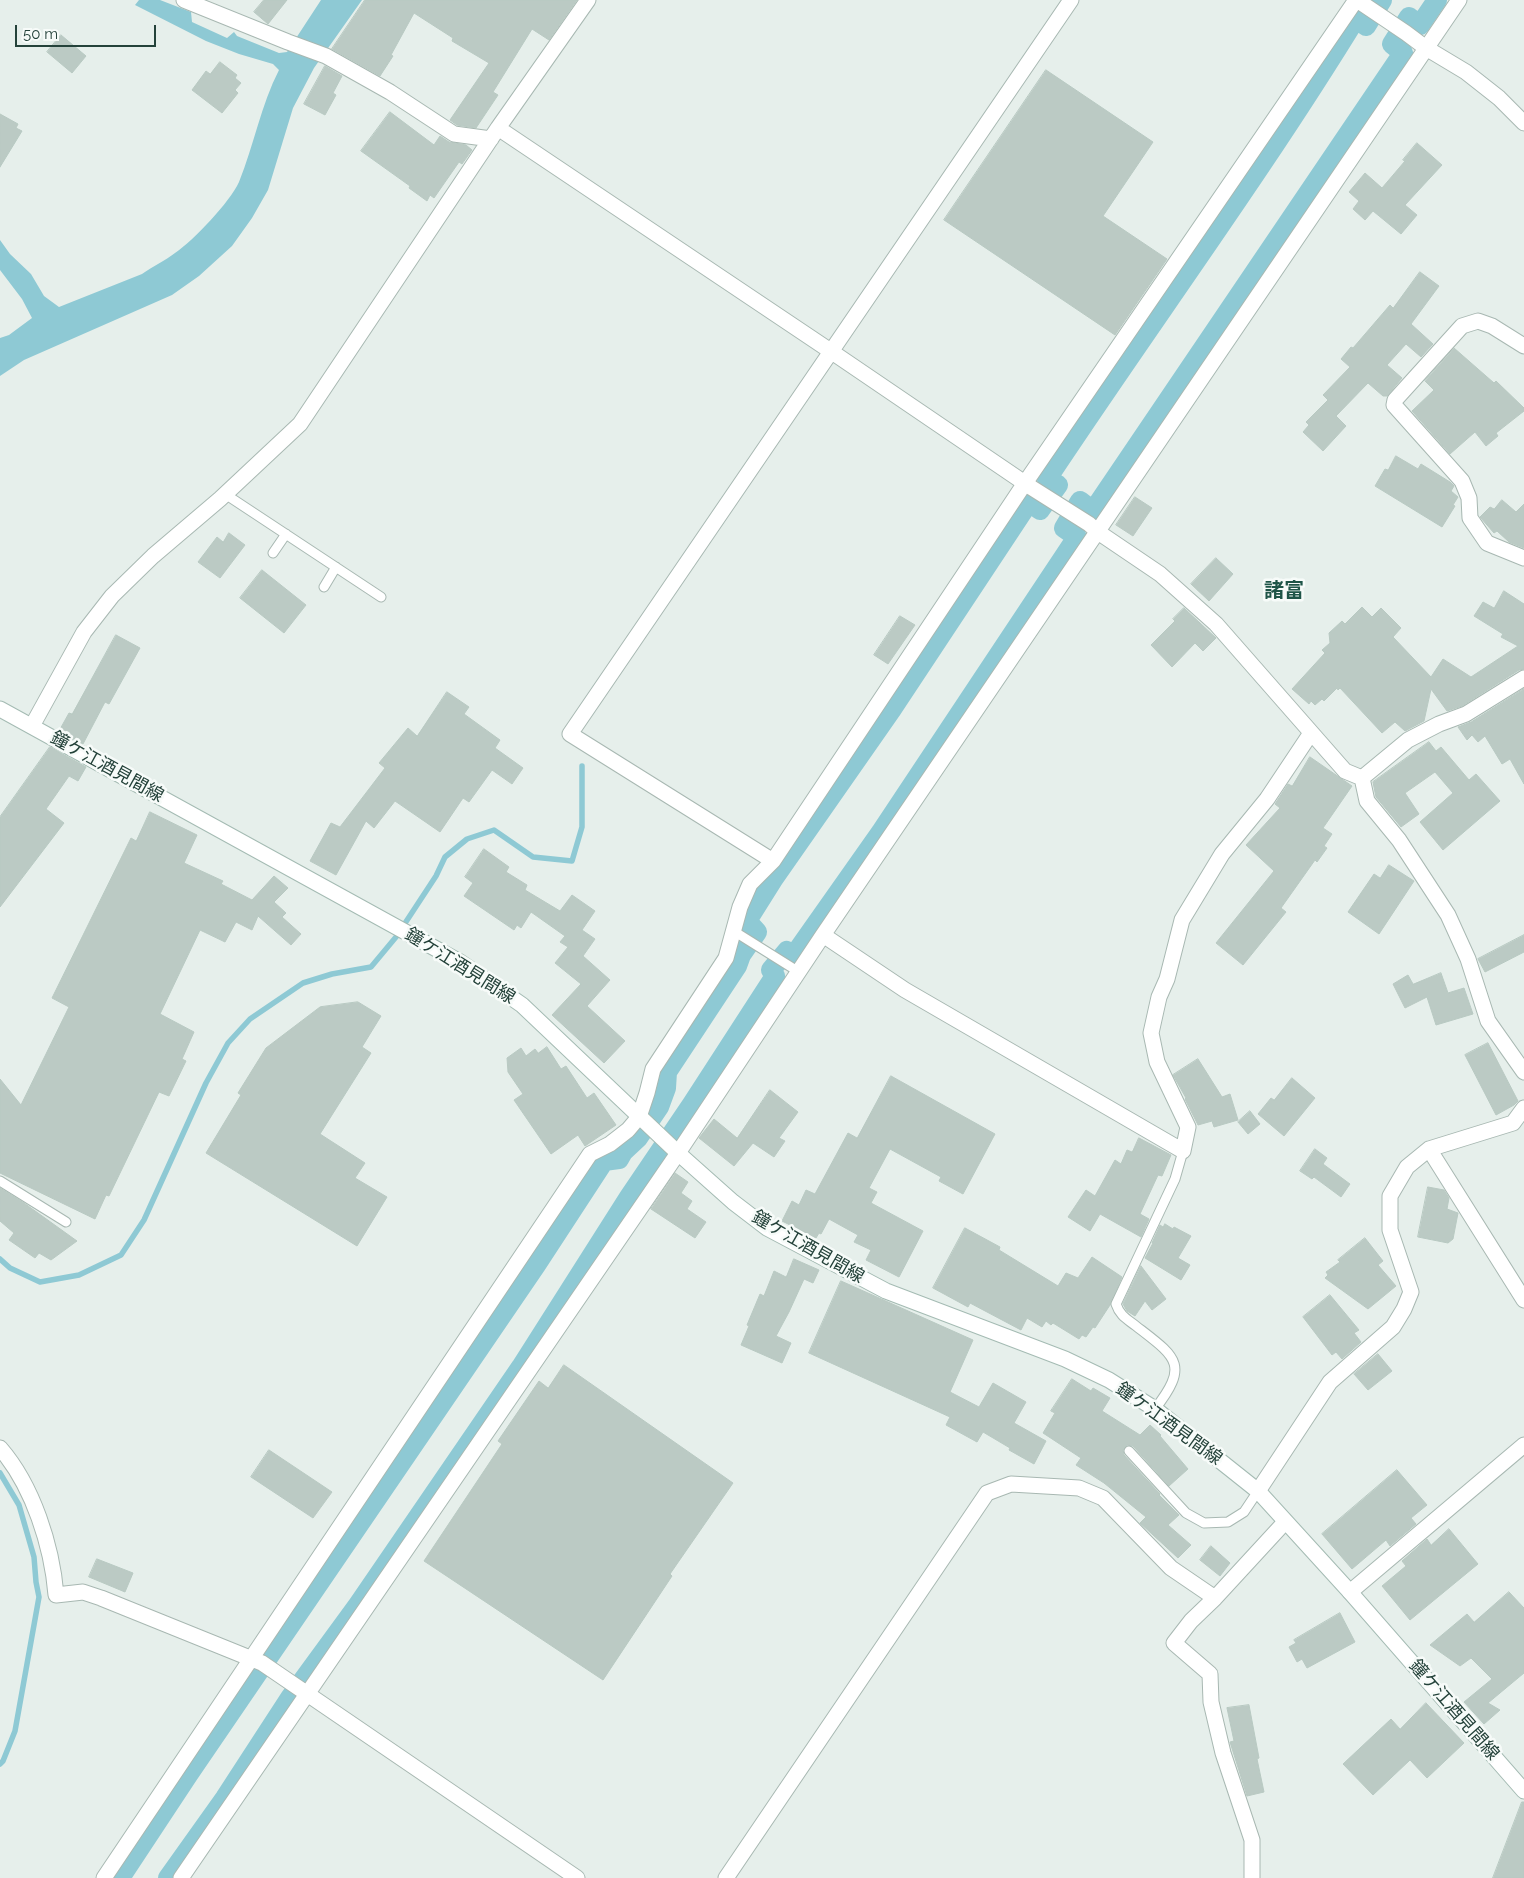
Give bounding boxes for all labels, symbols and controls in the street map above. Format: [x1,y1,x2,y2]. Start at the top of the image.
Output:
scale bar [18,15,159,47]
text: 50 m [23,25,58,43]
district label: 諸富 [1264,579,1304,603]
street label: 鐘ケ江酒見間線 [47,727,167,807]
street label: 鐘ケ江酒見間線 [401,923,519,1009]
street label: 鐘ケ江酒見間線 [748,1206,868,1288]
street label: 鐘ケ江酒見間線 [1112,1378,1226,1470]
street label: 鐘ケ江酒見間線 [1405,1655,1503,1765]

